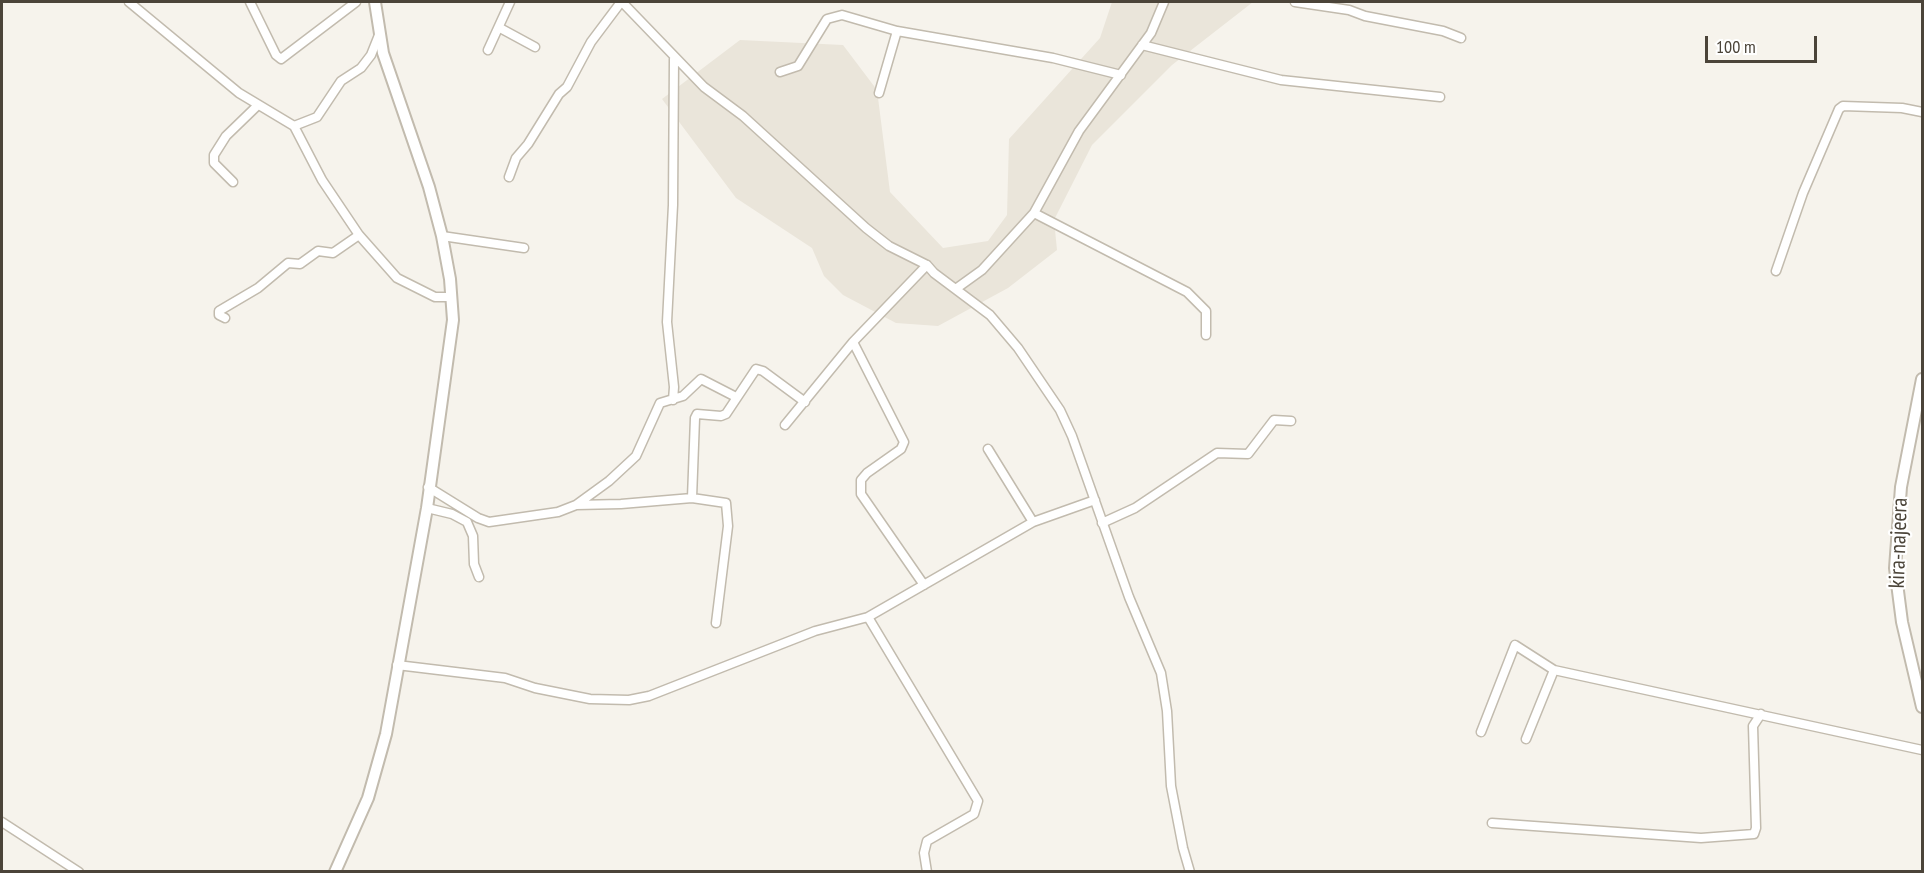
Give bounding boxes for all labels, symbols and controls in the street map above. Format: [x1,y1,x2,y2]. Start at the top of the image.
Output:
scale bar [1708,24,1820,62]
text: 100 m [1716,35,1756,58]
street label: kira-najeera [1884,497,1914,589]

